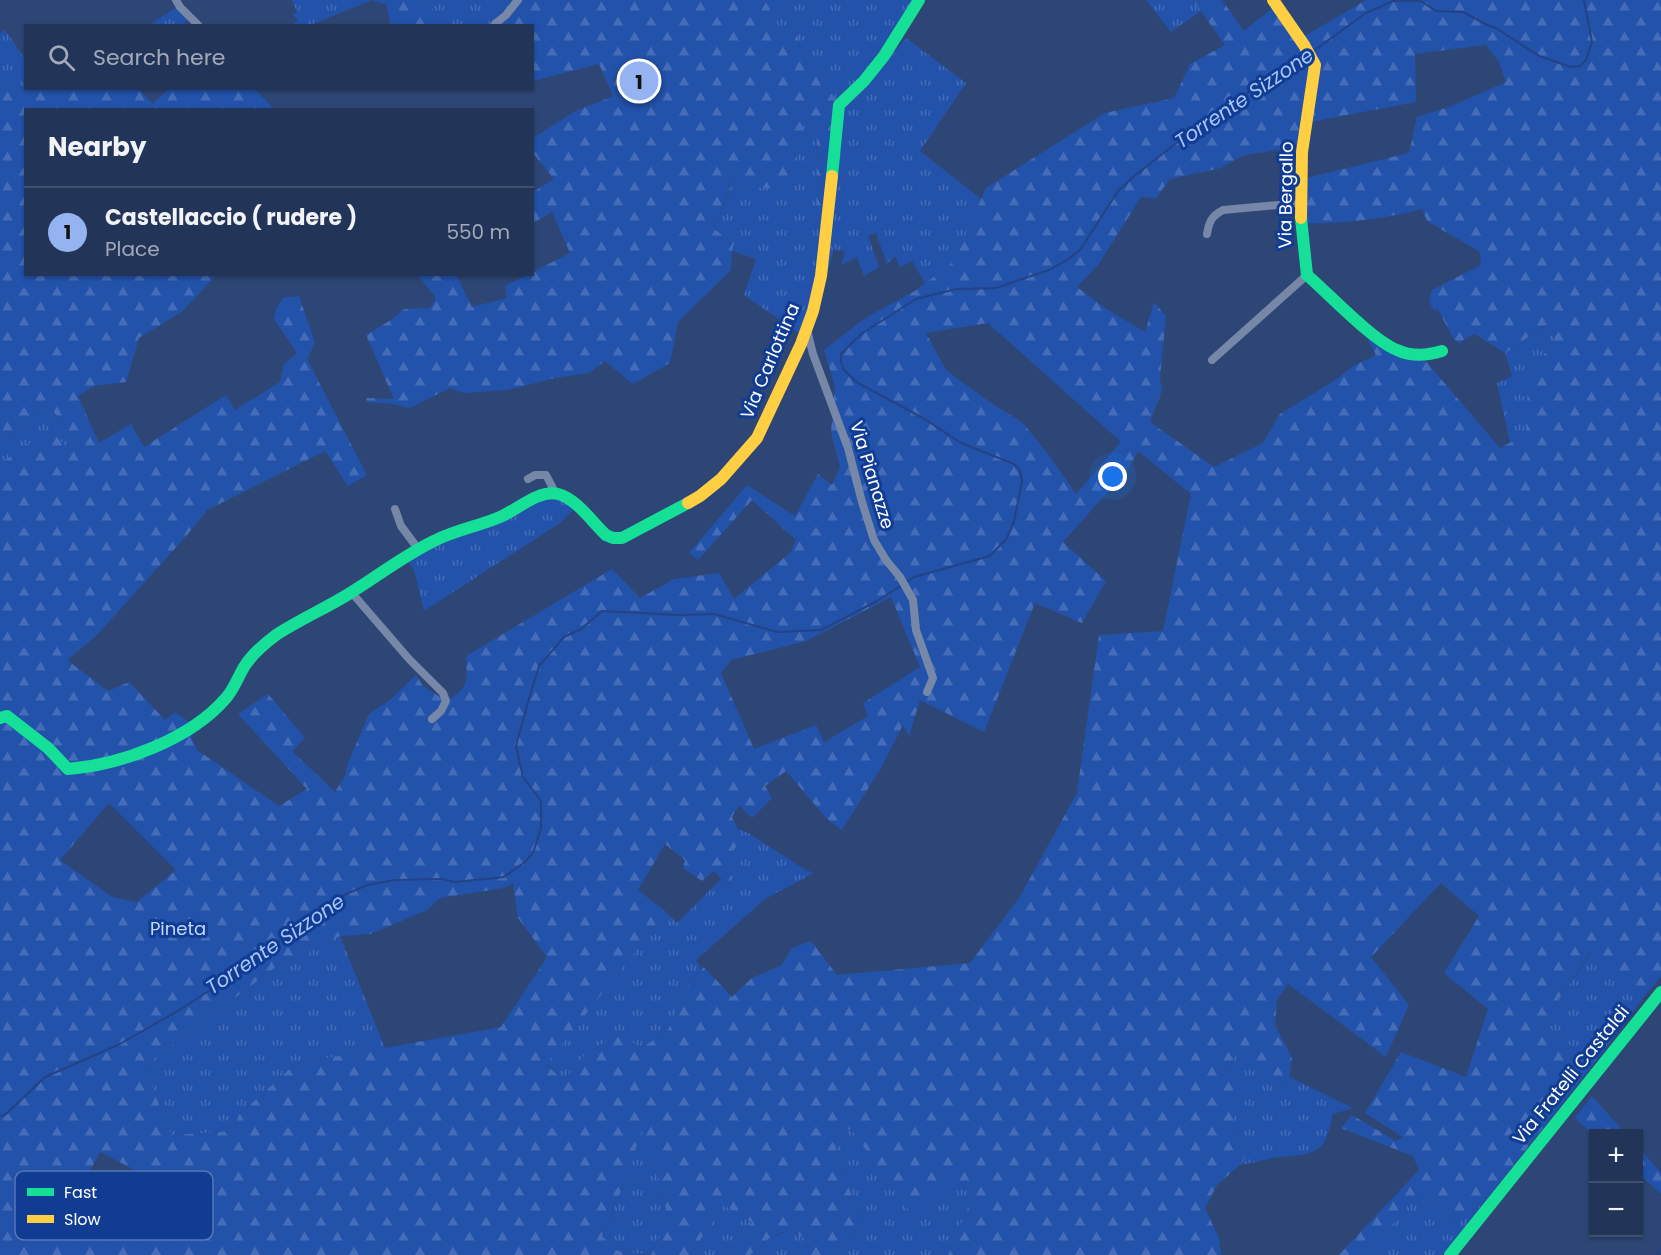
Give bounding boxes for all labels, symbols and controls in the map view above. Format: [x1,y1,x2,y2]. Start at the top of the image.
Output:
search box [24,24,534,90]
icon: search [45,41,78,74]
water label: Torrente Sizzone [1169,41,1319,155]
text: Search here [93,42,226,73]
pin: 1 [620,58,658,104]
text: Nearby [48,129,146,165]
street label: Via Bergallo [1272,141,1299,249]
text: Castellaccio ( rudere ) [105,202,357,233]
text: 1 [64,218,71,246]
text: 550 m [446,218,510,246]
text: Place [105,235,160,263]
street label: Via Carlottina [734,299,805,423]
street label: Via Pianazze [844,418,901,532]
your location [1098,462,1127,491]
water label: Torrente Sizzone [200,887,350,1001]
park label: Pineta [150,916,206,941]
street label: Via Fratelli Castaldi [1507,1000,1635,1150]
map controls [1589,1129,1643,1237]
button: + [1589,1129,1643,1183]
legend [15,1171,213,1240]
text: Fast [64,1181,97,1204]
button: − [1589,1183,1643,1237]
text: Slow [64,1208,101,1231]

